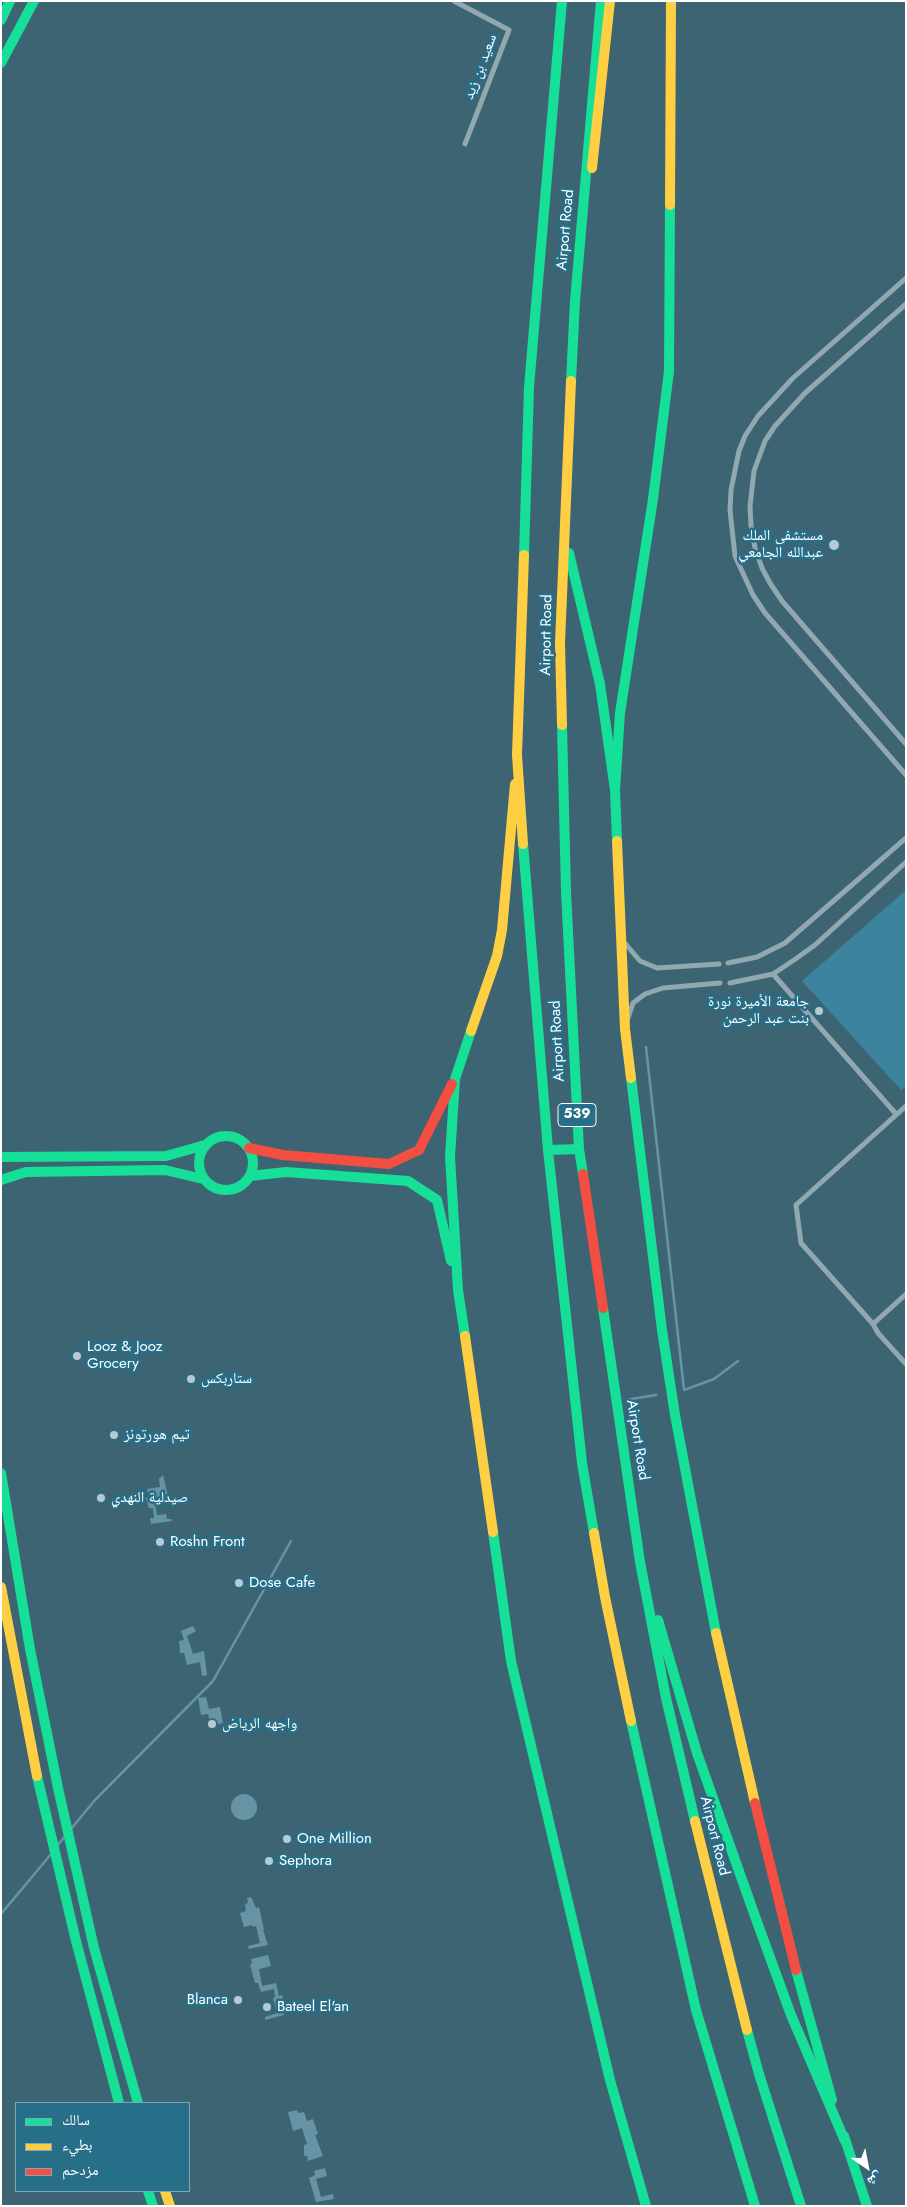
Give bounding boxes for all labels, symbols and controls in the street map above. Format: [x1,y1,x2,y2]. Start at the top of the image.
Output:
street label: سعيد بن زيد [460,32,502,102]
street label: Airport Road [553,189,579,271]
place label: مستشفى الملك عبدالله الجامعي [738,527,823,562]
marker: مستشفى الملك عبدالله الجامعي [827,538,841,552]
street label: Airport Road [537,594,557,676]
place label: جامعة الأميرة نورة بنت عبد الرحمن [708,993,809,1028]
street label: Airport Road [547,1000,569,1082]
marker: جامعة الأميرة نورة بنت عبد الرحمن [813,1005,825,1017]
road number: 539 [558,1104,596,1126]
place label: Looz & Jooz Grocery [87,1338,163,1373]
marker: Looz & Jooz Grocery [71,1350,83,1362]
place label: ستاربكس [201,1370,252,1388]
marker: ستاربكس [185,1373,197,1385]
street label: Airport Road [622,1398,652,1482]
place label: تيم هورتونز [124,1426,190,1444]
marker: تيم هورتونز [108,1429,120,1441]
place label: صيدلية النهدي [111,1489,188,1507]
marker: صيدلية النهدي [95,1492,107,1504]
place label: Roshn Front [170,1533,245,1551]
marker: Roshn Front [154,1536,166,1548]
place label: Dose Cafe [249,1574,315,1592]
marker: Dose Cafe [233,1577,245,1589]
place label: واجهه الرياض [222,1715,297,1733]
marker: واجهه الرياض [206,1718,218,1730]
street label: Airport Road [695,1794,733,1878]
place label: One Million [297,1830,372,1848]
marker: One Million [281,1833,293,1845]
place label: Sephora [279,1852,332,1870]
marker: Sephora [263,1855,275,1867]
place label: Blanca [187,1991,228,2009]
marker: Blanca [232,1994,244,2006]
place label: Bateel El'an [277,1998,349,2016]
marker: Bateel El'an [261,2001,273,2013]
legend [15,2102,190,2192]
text: سالك [62,2109,90,2131]
text: بطيء [62,2134,92,2156]
north arrow [842,2142,892,2192]
text: مزدحم [62,2159,99,2181]
text: ش [863,2167,887,2192]

